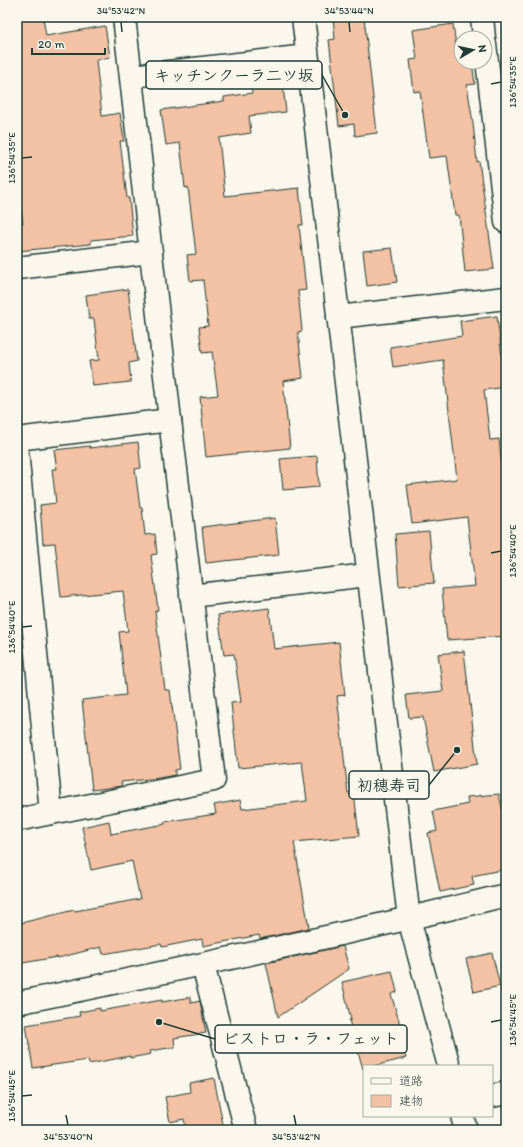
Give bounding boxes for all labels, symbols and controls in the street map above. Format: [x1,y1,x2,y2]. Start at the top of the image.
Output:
text: 34°53'42"N [97,4,146,17]
text: 34°53'44"N [324,4,374,17]
scale bar [32,30,105,56]
north arrow [453,30,493,70]
text: 20 m [38,37,65,51]
text: N [475,44,489,53]
text: 136°54'35"E [506,56,519,108]
callout: キッチンクーラ二ツ坂 [146,61,322,89]
text: キッチンクーラ二ツ坂 [154,66,314,85]
text: 136°54'35"E [5,132,18,184]
text: 136°54'40"E [506,524,519,577]
text: 136°54'40"E [5,600,18,653]
callout: 初穂寿司 [349,771,429,799]
text: 初穂寿司 [357,776,421,795]
text: 136°54'45"E [506,994,519,1046]
callout: ビストロ・ラ・フェット [215,1025,407,1053]
text: ビストロ・ラ・フェット [223,1029,399,1048]
legend [363,1065,493,1117]
text: 136°54'45"E [5,1070,18,1122]
text: 道路 [399,1074,423,1088]
text: 建物 [399,1094,423,1108]
text: 34°53'40"N [43,1130,93,1143]
text: 34°53'42"N [272,1130,321,1143]

